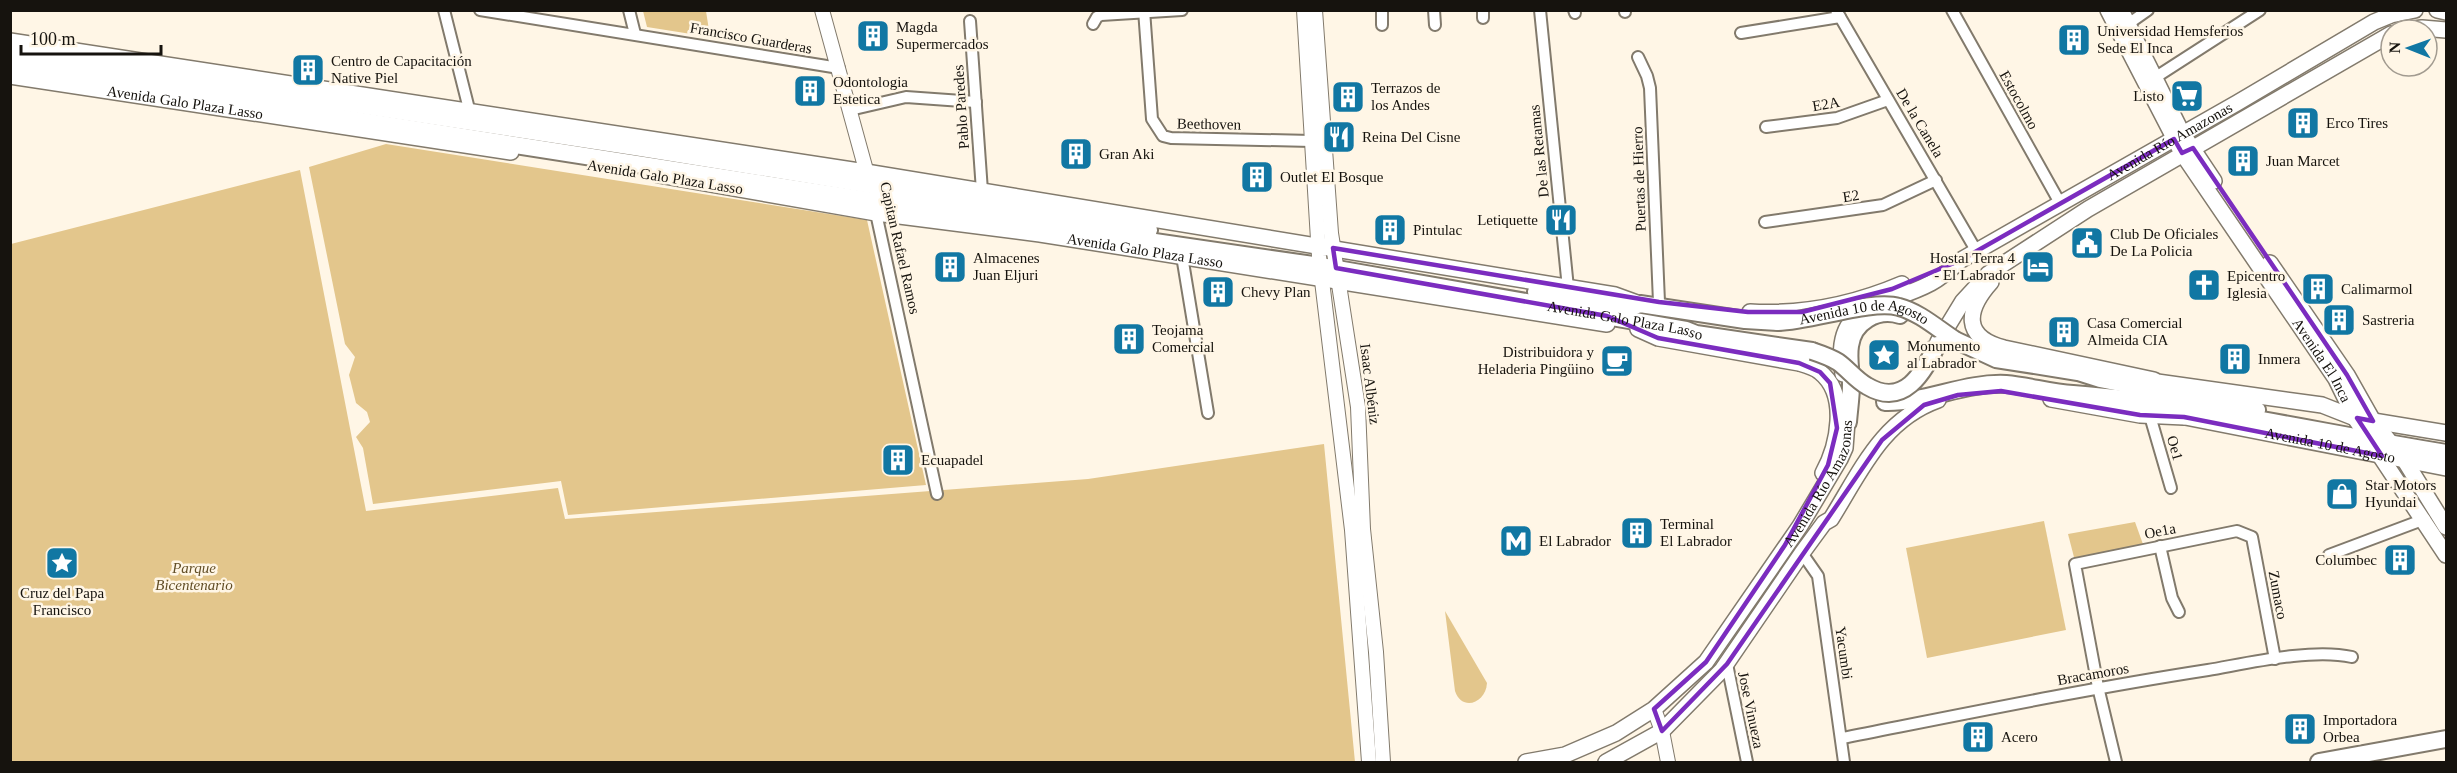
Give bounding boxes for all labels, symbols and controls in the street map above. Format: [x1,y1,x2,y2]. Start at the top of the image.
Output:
scale bar [21,18,160,56]
building icon: Magda Supermercados [855,18,891,54]
north arrow [2379,18,2439,78]
street label: Francisco Guarderas [689,19,813,57]
place label: Magda Supermercados [896,19,989,52]
building icon: Universidad Hemsferios Sede El Inca [2056,22,2092,58]
place label: Universidad Hemsferios Sede El Inca [2097,23,2243,56]
text: 100 m [30,29,76,49]
text: N [2386,41,2403,54]
building icon: Centro de Capacitación Native Piel [290,52,326,88]
place label: Centro de Capacitación Native Piel [331,53,472,86]
street label: Pablo Paredes [950,64,972,150]
street label: Estocolmo [1996,68,2042,132]
building icon: Odontologia Estetica [792,73,828,109]
place label: Odontologia Estetica [833,74,908,107]
supermarket icon: Listo [2169,78,2205,114]
building icon: Terrazos de los Andes [1330,79,1366,115]
place label: Terrazos de los Andes [1371,80,1441,113]
street label: Avenida Galo Plaza Lasso [106,83,264,122]
street label: De la Canela [1893,86,1947,161]
place label: Listo [2133,88,2164,104]
street label: E2A [1811,94,1841,114]
street label: Avenida Río Amazonas [2104,99,2235,183]
street label: De las Retamas [1526,104,1552,198]
building icon: Erco Tires [2285,105,2321,141]
street label: Beethoven [1177,115,1242,133]
place label: Erco Tires [2326,115,2388,131]
restaurant icon: Reina Del Cisne [1321,119,1357,155]
street label: Puertas de Hierro [1629,126,1649,232]
place label: Reina Del Cisne [1362,129,1461,145]
building icon: Gran Aki [1058,136,1094,172]
building icon: Juan Marcet [2225,143,2261,179]
place label: Gran Aki [1099,146,1154,162]
place label: Juan Marcet [2266,153,2341,169]
street label: Avenida Galo Plaza Lasso [586,157,744,197]
building icon: Outlet El Bosque [1239,159,1275,195]
place label: Outlet El Bosque [1280,169,1384,185]
street label: Capitan Rafael Ramos [877,180,923,316]
street label: E2 [1842,187,1860,205]
restaurant icon: Letiquette [1543,202,1579,238]
building icon: Pintulac [1372,212,1408,248]
place label: Letiquette [1477,212,1538,228]
place label: Pintulac [1413,222,1463,238]
public building icon: Club De Oficiales De La Policia [2069,225,2105,261]
place label: Club De Oficiales De La Policia [2110,226,2218,259]
street label: Avenida Galo Plaza Lasso [1066,230,1224,271]
building icon: Almacenes Juan Eljuri [932,249,968,285]
hotel icon: Hostal Terra 4 - El Labrador [2020,249,2056,285]
place label: Almacenes Juan Eljuri [973,250,1040,283]
place label: Hostal Terra 4 - El Labrador [1930,250,2016,283]
church icon: Epicentro Iglesia [2186,267,2222,303]
place label: Epicentro Iglesia [2227,268,2285,301]
building icon: Calimarmol [2300,271,2336,307]
building icon: Chevy Plan [1200,274,1236,310]
place label: Calimarmol [2341,281,2413,297]
place label: Chevy Plan [1241,284,1311,300]
street label: Avenida 10 de Agosto [1798,297,1932,328]
street label: Avenida Galo Plaza Lasso [1546,298,1703,343]
building icon: Sastreria [2321,302,2357,338]
place label: Sastreria [2362,312,2415,328]
building icon: Casa Comercial Almeida CIA [2046,314,2082,350]
place label: Casa Comercial Almeida CIA [2087,315,2182,348]
street label: Avenida El Inca [2289,315,2354,405]
building icon: Teojama Comercial [1111,321,1147,357]
place label: Teojama Comercial [1152,322,1214,355]
place icon: Monumento al Labrador [1866,337,1902,373]
place label: Monumento al Labrador [1907,338,1980,371]
building icon: Inmera [2217,341,2253,377]
street label: Isaac Albéniz [1357,343,1383,426]
cafe icon: Distribuidora y Heladeria Pingüino [1599,343,1635,379]
place label: Distribuidora y Heladeria Pingüino [1478,344,1594,377]
place label: Inmera [2258,351,2301,367]
street label: Avenida Río Amazonas [1780,419,1855,550]
street label: Avenida 10 de Agosto [2263,425,2397,466]
street label: Oe1 [2164,434,2186,462]
building icon: Ecuapadel [880,442,916,478]
place label: Ecuapadel [921,452,983,468]
shop icon: Star Motors Hyundai [2324,476,2360,512]
place label: Star Motors Hyundai [2365,477,2436,510]
building icon: Terminal El Labrador [1619,515,1655,551]
place label: Terminal El Labrador [1660,516,1732,549]
street label: Oe1a [2143,520,2177,542]
metro station icon: El Labrador [1498,523,1534,559]
place label: El Labrador [1539,533,1611,549]
building icon: Columbec [2382,542,2418,578]
place icon: Cruz del Papa Francisco [44,545,80,581]
place label: Columbec [2315,552,2377,568]
park label: Parque Bicentenario [155,560,233,593]
street label: Zumaco [2265,569,2291,621]
place label: Cruz del Papa Francisco [20,585,104,618]
street label: Yacumbi [1832,625,1856,681]
street label: Bracamoros [2056,660,2130,688]
street label: Jose Vinueza [1735,670,1767,750]
building icon: Importadora Orbea [2282,711,2318,747]
place label: Importadora Orbea [2323,712,2397,745]
building icon: Acero [1960,719,1996,755]
place label: Acero [2001,729,2038,745]

